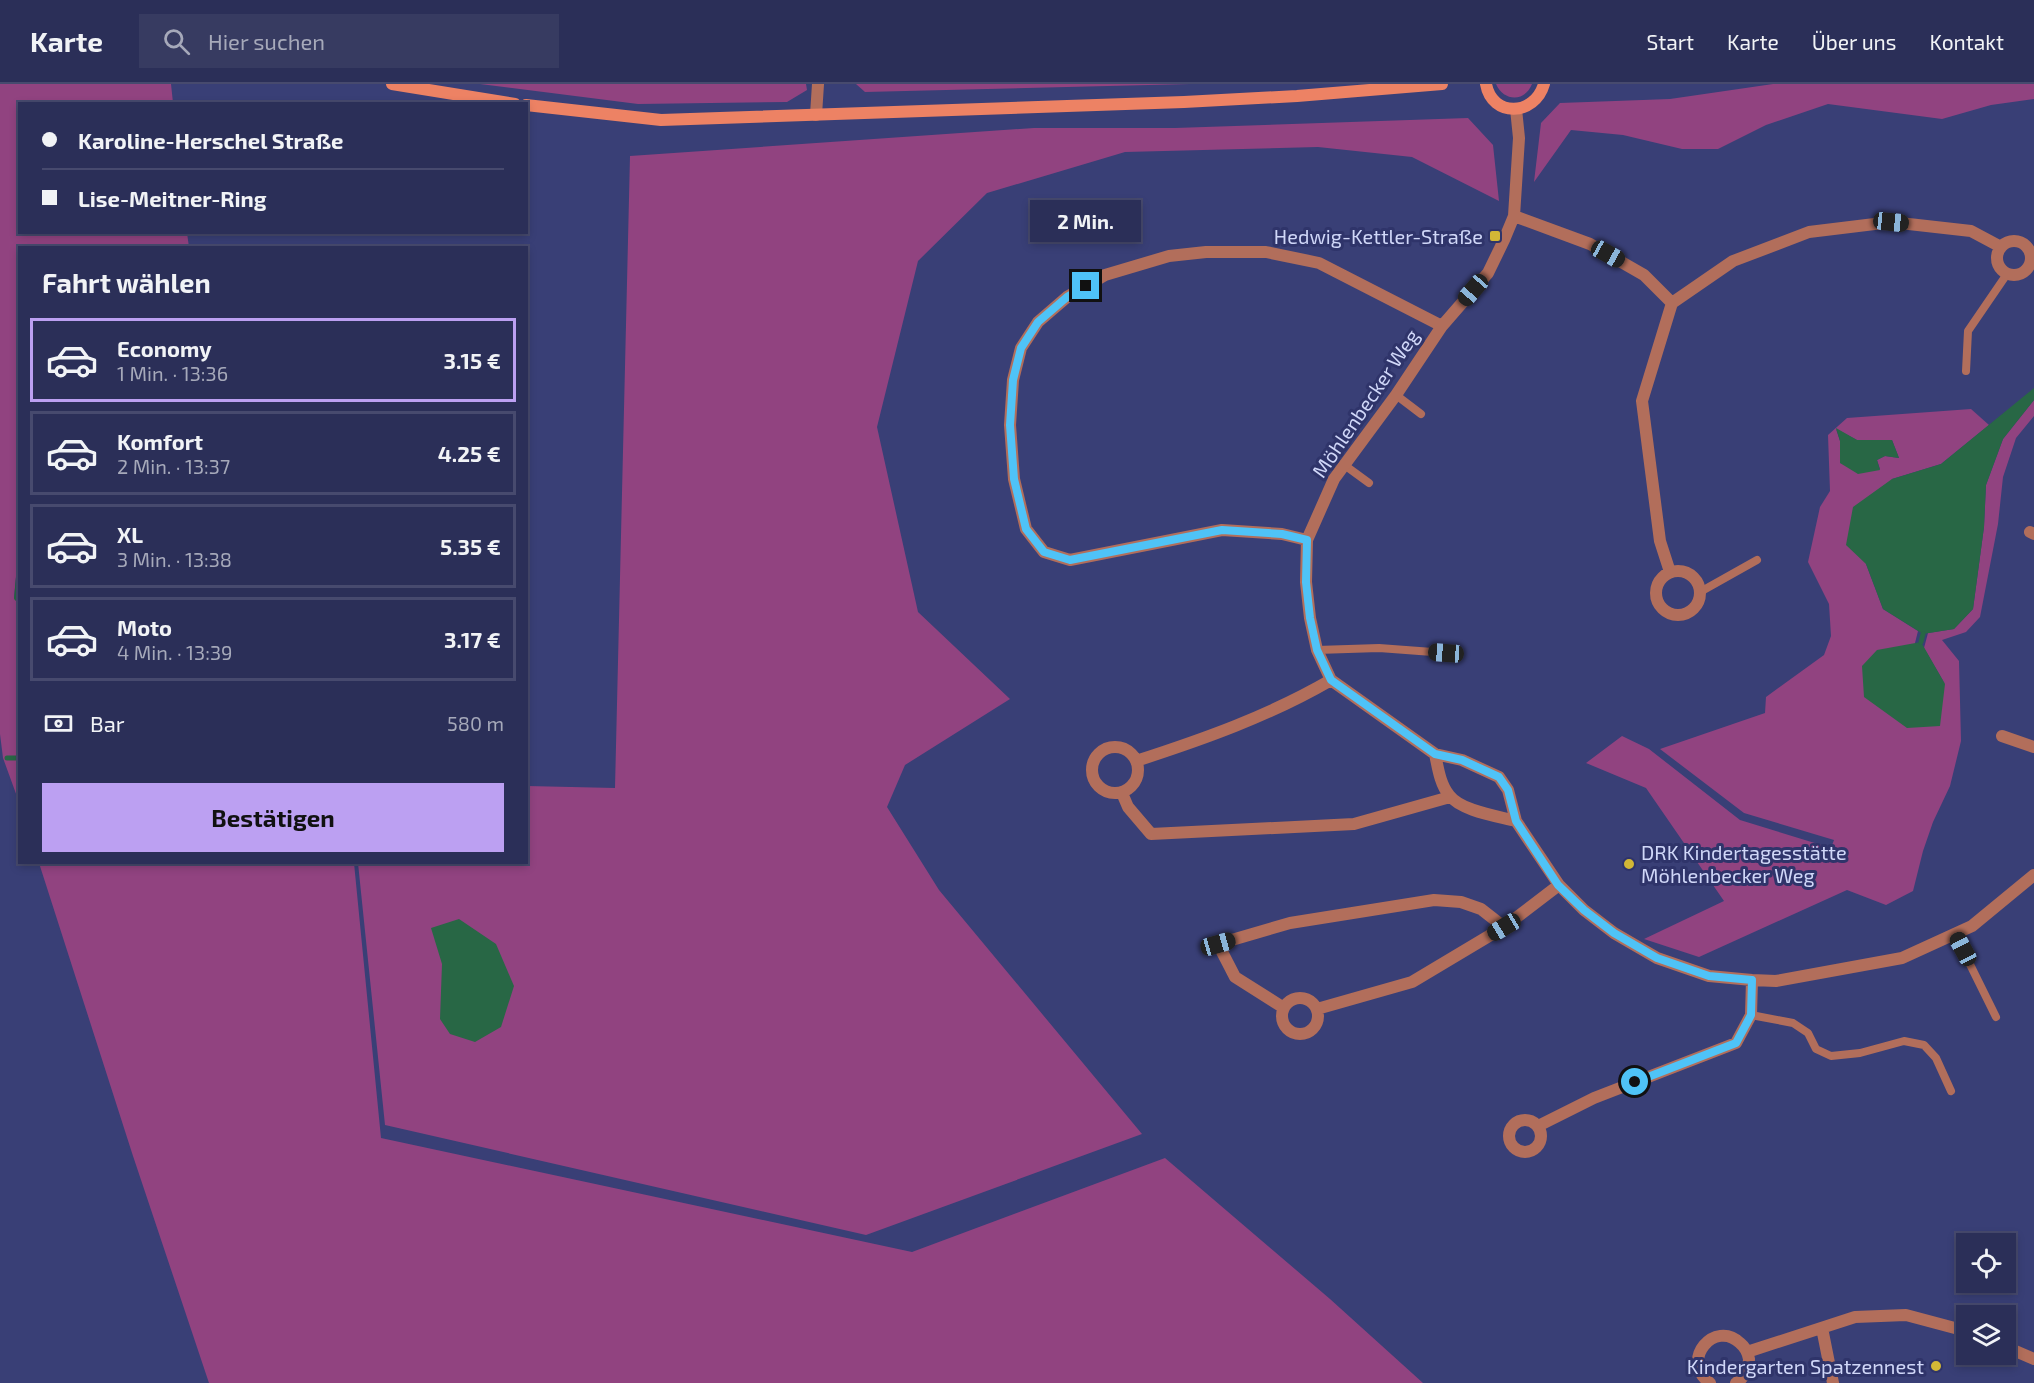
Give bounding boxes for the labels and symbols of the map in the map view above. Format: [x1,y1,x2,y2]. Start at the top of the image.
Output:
callout: 2 Min. [1030,199,1142,241]
car [1872,211,1910,233]
place label: Hedwig-Kettler-Straße [1274,224,1483,248]
marker: Hedwig-Kettler-Straße [1488,229,1502,243]
car [1588,237,1628,271]
car [1454,271,1492,309]
route end [1072,272,1099,299]
street label: Möhlenbecker Weg [1306,324,1424,482]
car [1427,643,1465,663]
place label: DRK Kindertagesstätte Möhlenbecker Weg [1641,840,1847,887]
marker: DRK Kindertagesstätte Möhlenbecker Weg [1622,857,1636,871]
car [1484,910,1524,944]
car [1947,929,1979,969]
car [1198,930,1238,958]
route start [1621,1068,1648,1095]
place label: Kindergarten Spatzennest [1687,1354,1924,1378]
marker: Kindergarten Spatzennest [1929,1359,1943,1373]

